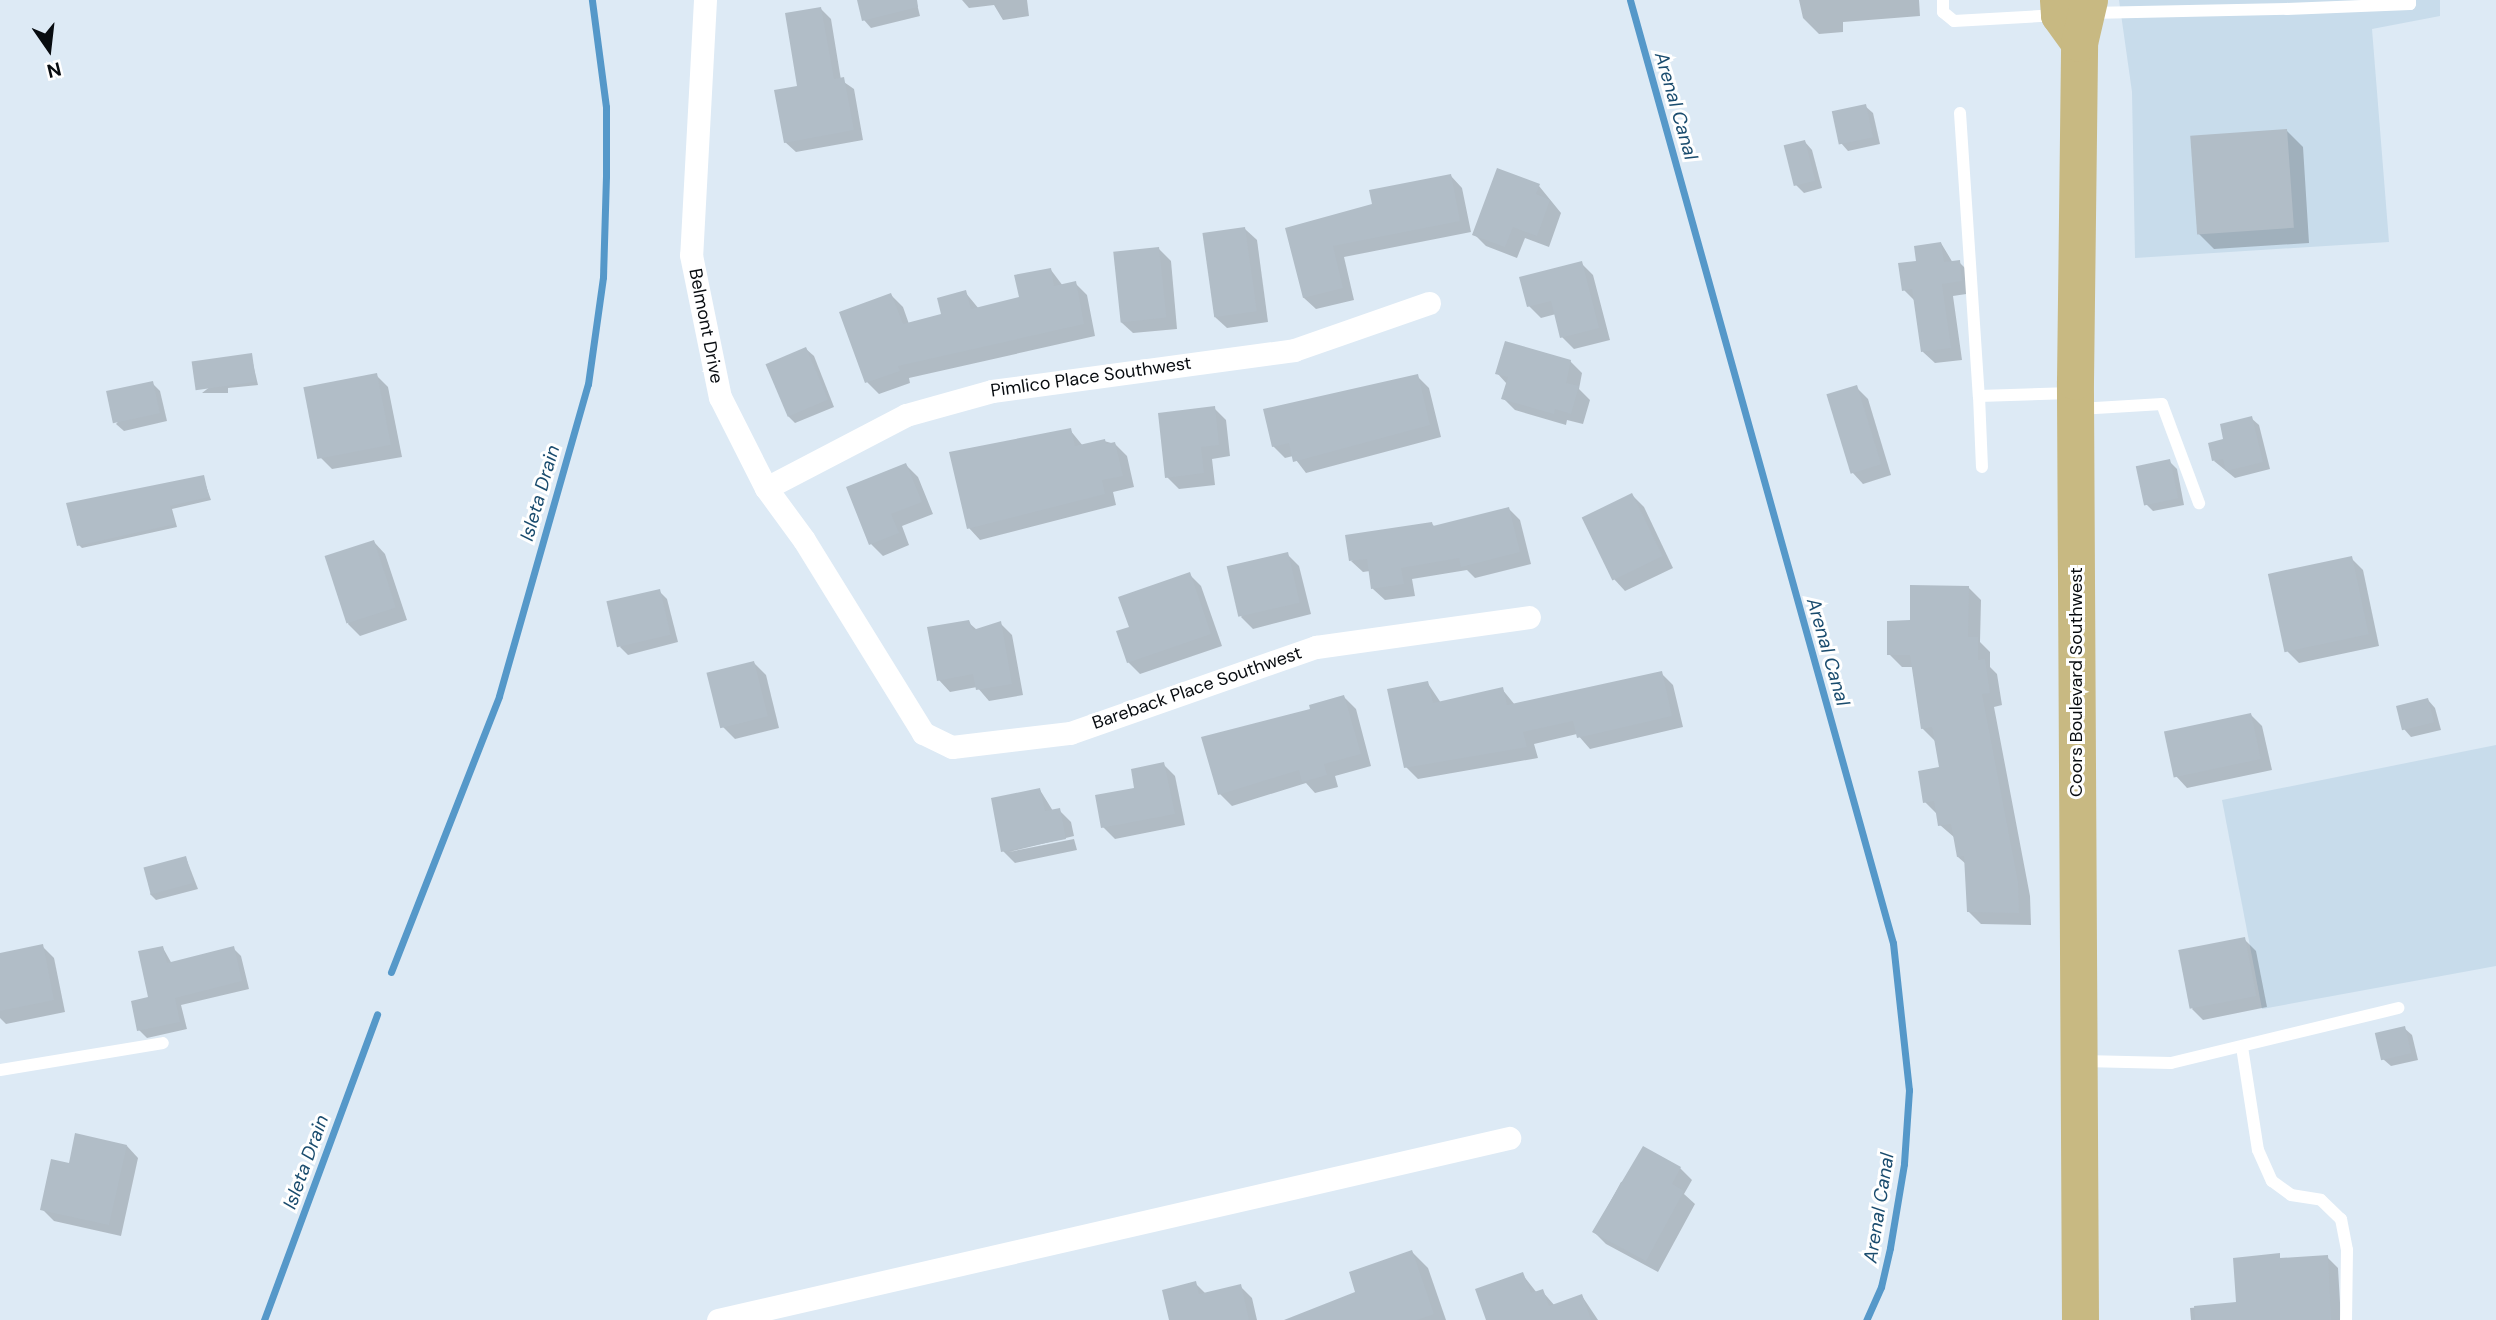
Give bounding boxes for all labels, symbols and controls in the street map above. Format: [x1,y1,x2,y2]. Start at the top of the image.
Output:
north arrow [14,14,84,84]
water label: Arenal Canal [1650,49,1702,163]
text: N [44,56,64,84]
street label: Belmont Drive [684,267,728,385]
street label: Pimlico Place Southwest [989,352,1193,402]
water label: Isleta Drain [515,443,565,543]
street label: Coors Boulevard Southwest [2065,567,2087,797]
water label: Arenal Canal [1802,595,1854,709]
street label: Bareback Place Southwest [1089,642,1305,734]
water label: Isleta Drain [278,1112,334,1212]
water label: Arenal Canal [1859,1151,1899,1265]

